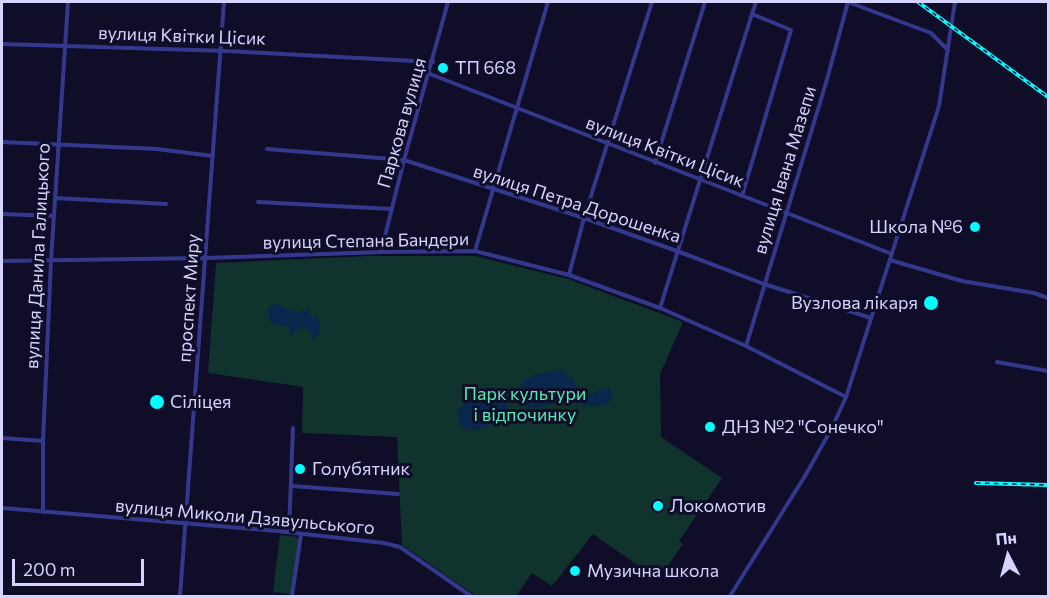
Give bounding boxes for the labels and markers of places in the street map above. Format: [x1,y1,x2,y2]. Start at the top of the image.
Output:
place label: ТП 668 [455,57,516,79]
marker: ТП 668 [436,61,450,75]
place label: Школа №6 [869,216,963,238]
marker: Школа №6 [968,220,982,234]
place label: Вузлова лікаря [791,292,918,314]
marker: Вузлова лікаря [922,294,940,312]
place label: Сіліцея [170,391,231,413]
marker: Сіліцея [148,393,166,411]
place label: ДНЗ №2 "Сонечко" [722,416,884,438]
marker: ДНЗ №2 "Сонечко" [703,420,717,434]
place label: Голубятник [312,458,410,480]
marker: Голубятник [293,462,307,476]
place label: Локомотив [670,495,766,517]
marker: Локомотив [651,499,665,513]
place label: Музична школа [587,560,719,582]
marker: Музична школа [568,564,582,578]

